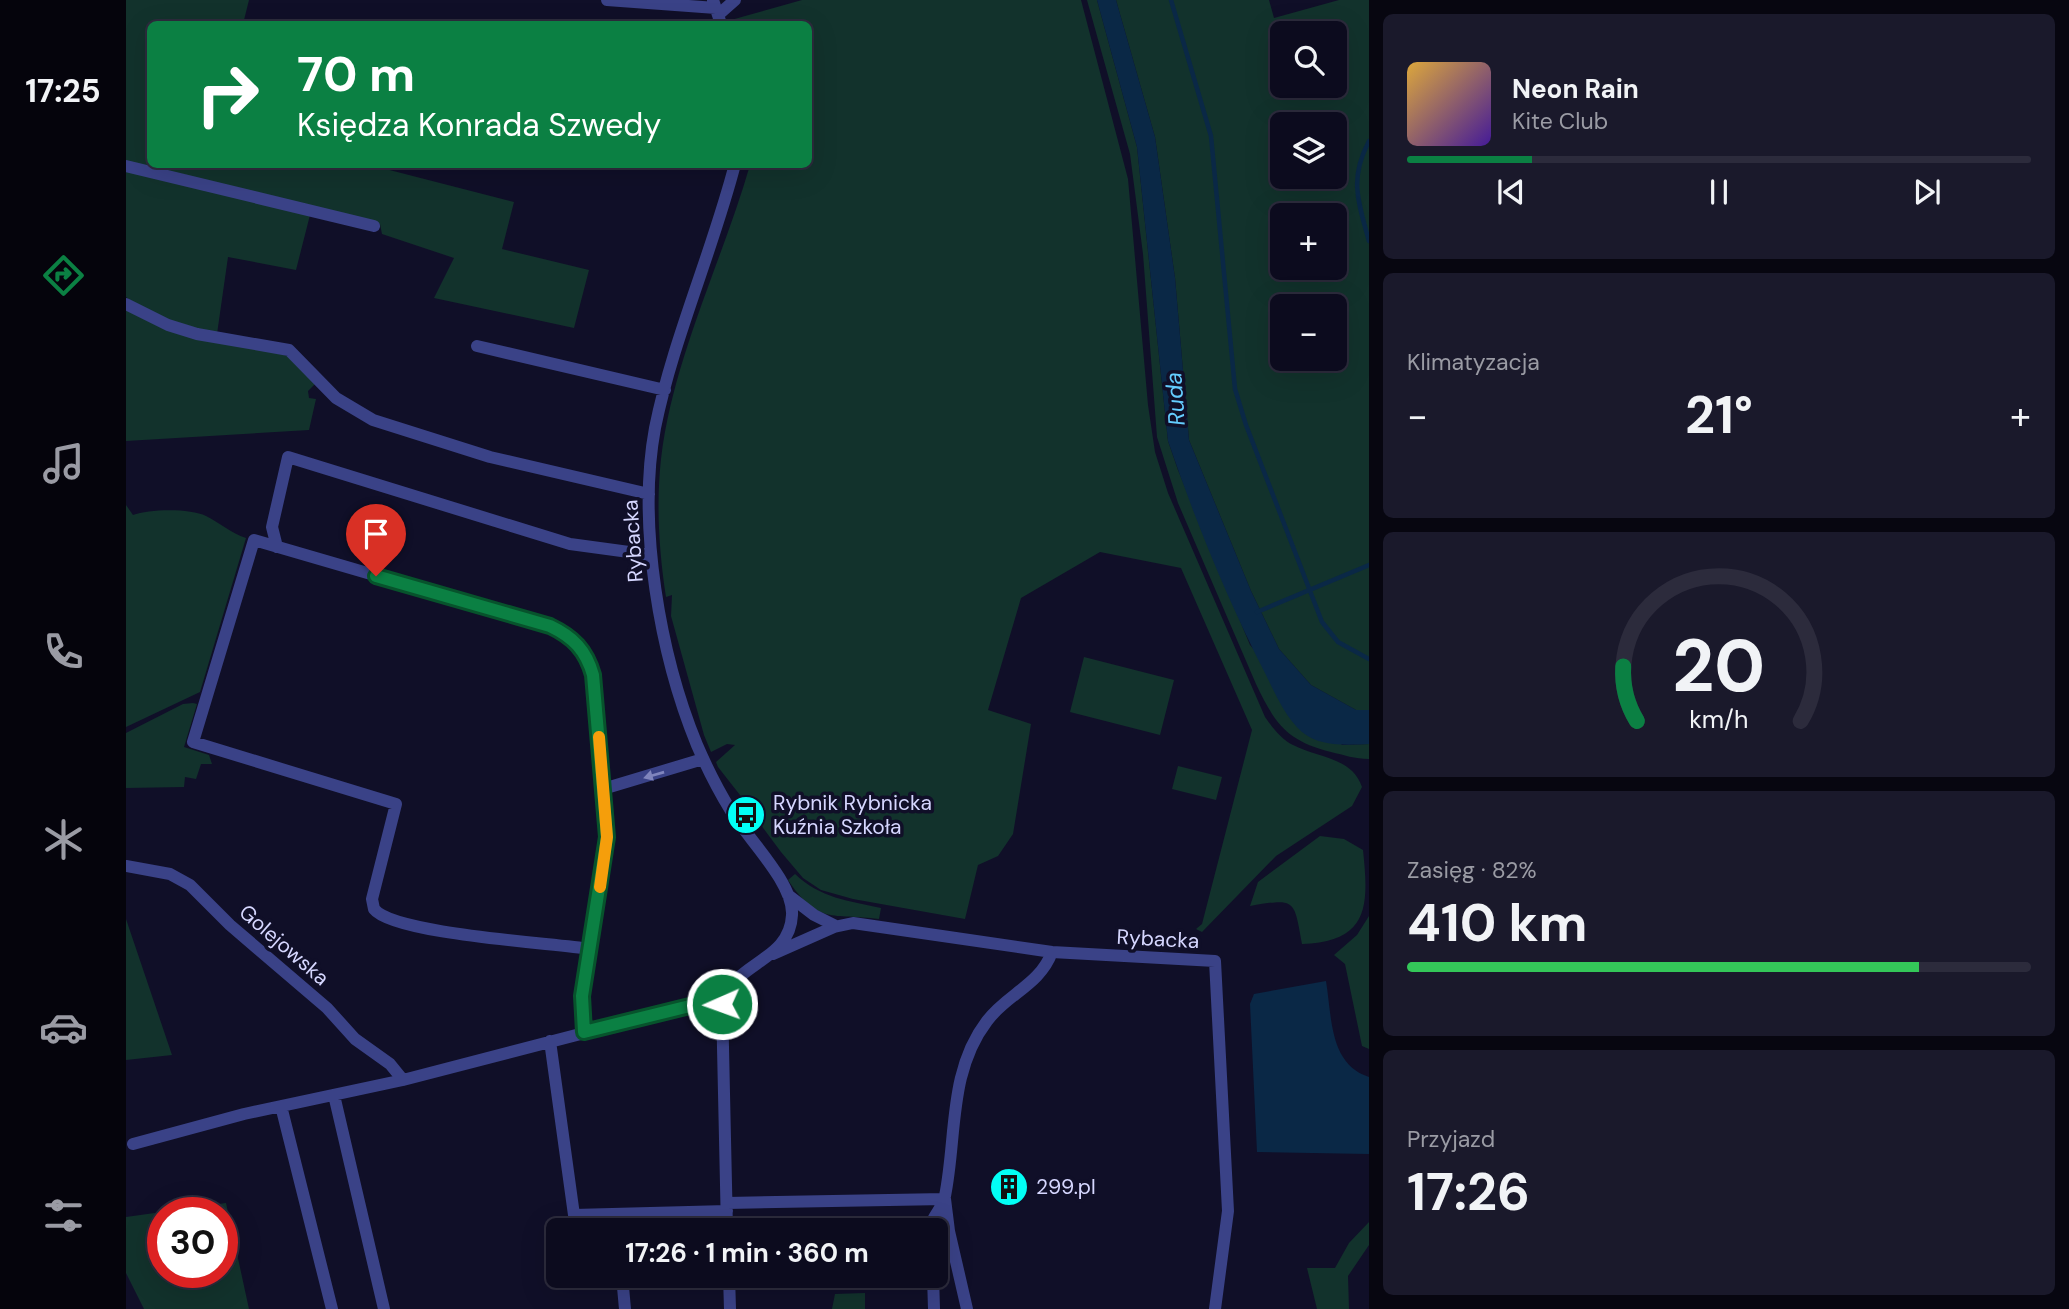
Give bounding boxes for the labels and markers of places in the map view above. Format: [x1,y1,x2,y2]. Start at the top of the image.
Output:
pin [346,504,406,576]
place label: Rybnik Rybnicka Kuźnia Szkoła [773,789,932,841]
bus stop icon: Rybnik Rybnicka Kuźnia Szkoła [725,794,767,836]
building icon: 299.pl [988,1166,1030,1208]
place label: 299.pl [1036,1173,1096,1201]

